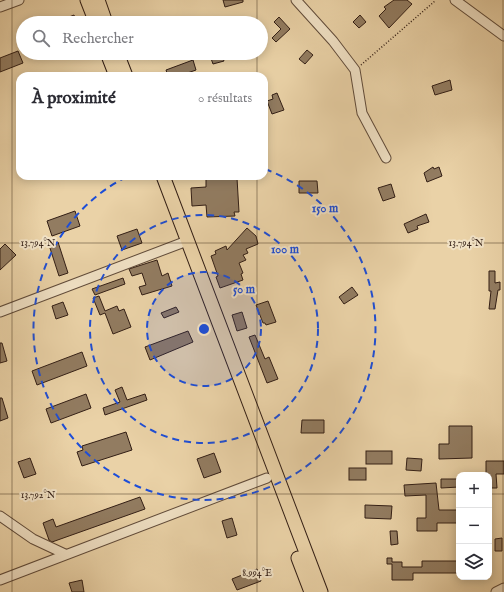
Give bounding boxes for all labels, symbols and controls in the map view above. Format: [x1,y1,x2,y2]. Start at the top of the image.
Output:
search box [16,16,268,60]
icon: search [30,27,52,49]
text: Rechercher [62,29,134,48]
text: À proximité [32,88,116,109]
text: 0 résultats [198,90,252,107]
text: 150 m [312,201,339,216]
text: 13.794°N [21,237,56,250]
text: 13.794°N [449,237,484,250]
text: 100 m [271,242,300,257]
text: 50 m [233,282,256,297]
centre of rings [197,322,211,336]
map controls [456,472,492,580]
button: + [456,472,492,508]
text: 13.792°N [21,489,56,502]
button: − [456,508,492,544]
button: layers [456,544,492,580]
text: 8.994°E [242,567,272,580]

